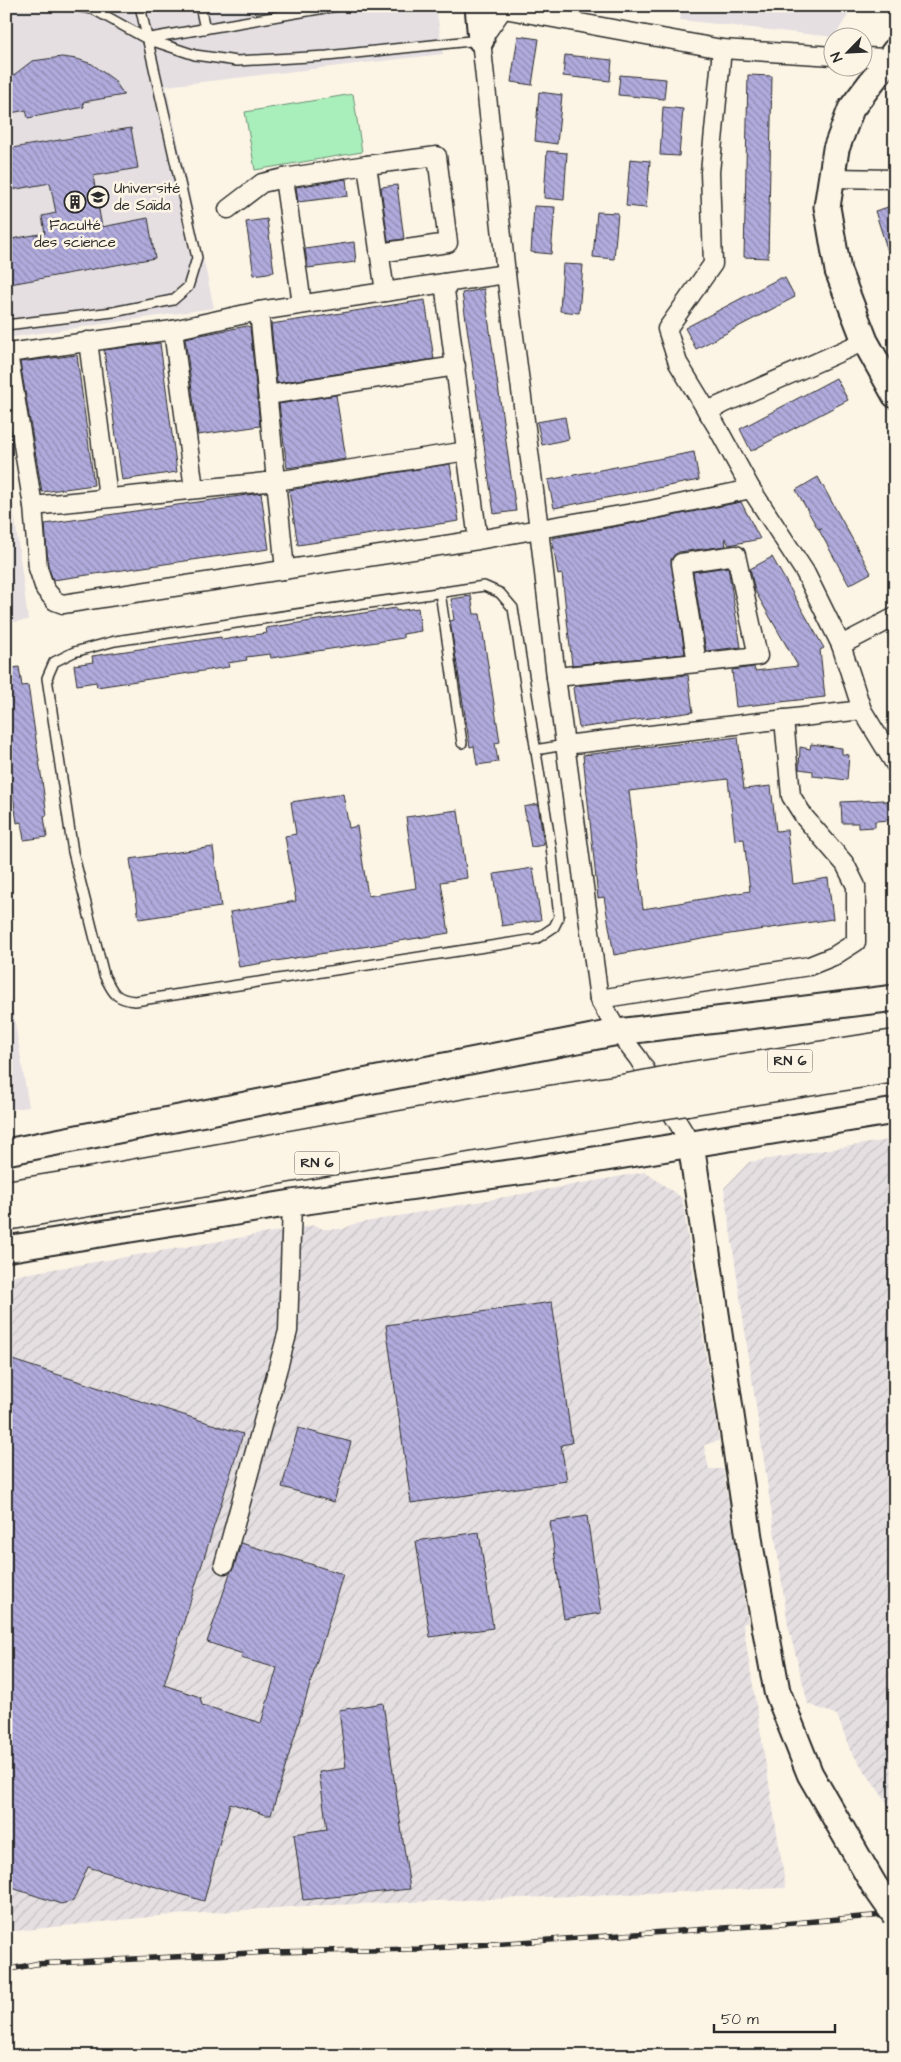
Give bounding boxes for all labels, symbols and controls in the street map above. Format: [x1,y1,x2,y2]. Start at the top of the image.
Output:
north arrow [824,28,874,78]
text: N [826,49,848,65]
place label: Université de Saïda [114,178,180,216]
school or university icon: Université de Saïda [86,185,110,209]
building icon: Faculté des science [63,190,87,214]
place label: Faculté des science [34,215,116,253]
road number: RN 6 [768,1050,812,1072]
road number: RN 6 [294,1152,340,1174]
scale bar [714,2002,835,2034]
text: 50 m [721,2009,759,2030]

